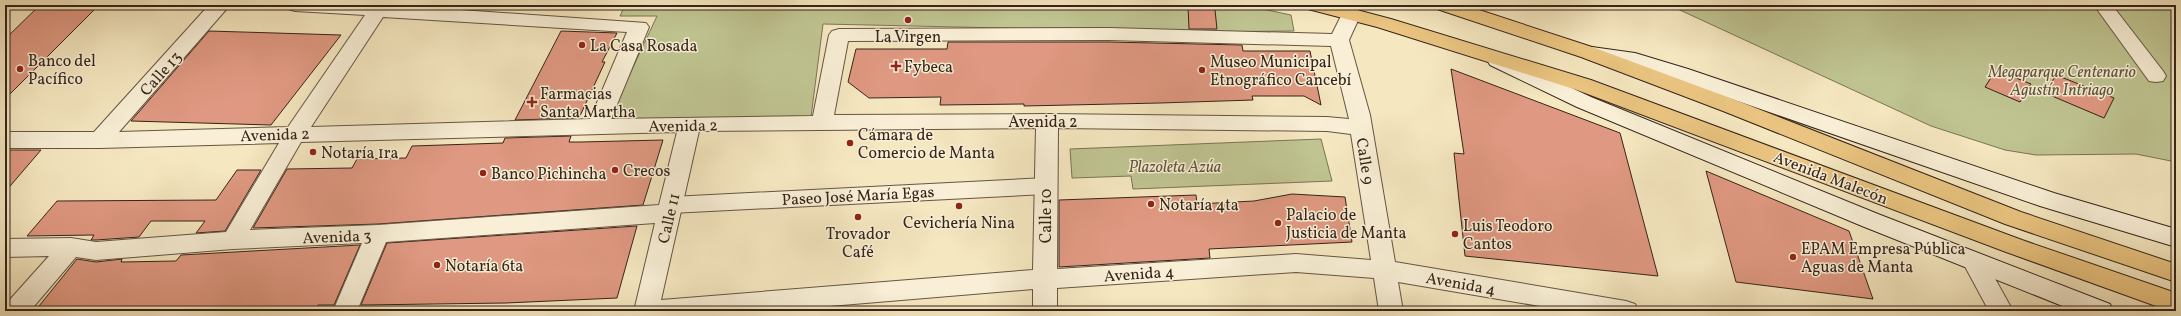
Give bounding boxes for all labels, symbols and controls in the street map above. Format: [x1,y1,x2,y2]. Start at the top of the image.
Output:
marker: La Virgen [903,15,913,25]
place label: La Virgen [875,27,941,49]
place label: La Casa Rosada [590,36,698,58]
marker: La Casa Rosada [577,40,587,50]
street label: Calle 13 [136,47,187,101]
place label: Banco del Pacífico [28,51,96,91]
place label: Museo Municipal Etnográfico Cancebí [1210,52,1351,92]
place label: Fybeca [904,57,953,79]
marker: Fybeca [891,61,901,71]
park label: Megaparque Centenario Agustín Intriago [1987,62,2136,102]
marker: Banco del Pacífico [15,64,25,74]
marker: Museo Municipal Etnográfico Cancebí [1197,65,1207,75]
place label: Farmacias Santa Martha [540,84,636,124]
marker: Farmacias Santa Martha [527,97,537,107]
street label: Avenida 2 [1008,112,1078,134]
street label: Avenida 2 [648,115,718,139]
street label: Avenida 2 [240,124,310,148]
place label: Cámara de Comercio de Manta [858,125,995,165]
street label: Calle 9 [1349,136,1379,186]
marker: Cámara de Comercio de Manta [845,138,855,148]
place label: Notaría 1ra [321,143,399,165]
marker: Notaría 1ra [308,147,318,157]
street label: Avenida Malecón [1770,147,1891,211]
park label: Plazoleta Azúa [1129,157,1222,179]
place label: Crecos [623,161,670,183]
place label: Banco Pichincha [491,164,606,186]
marker: Crecos [610,165,620,175]
marker: Banco Pichincha [478,168,488,178]
street label: Paseo José María Egas [781,182,935,212]
street label: Calle 10 [1036,189,1058,243]
street label: Calle 11 [653,191,686,246]
place label: Notaría 4ta [1159,195,1239,217]
marker: Notaría 4ta [1146,199,1156,209]
marker: Cevichería Nina [954,201,964,211]
place label: Palacio de Justicia de Manta [1286,205,1407,245]
marker: Trovador Café [853,212,863,222]
place label: Cevichería Nina [903,213,1015,235]
place label: Luis Teodoro Cantos [1463,216,1552,256]
marker: Palacio de Justicia de Manta [1273,218,1283,228]
place label: Trovador Café [826,224,891,264]
street label: Avenida 3 [302,226,372,250]
marker: Luis Teodoro Cantos [1450,229,1460,239]
place label: EPAM Empresa Pública Aguas de Manta [1801,239,1965,279]
marker: EPAM Empresa Pública Aguas de Manta [1788,252,1798,262]
place label: Notaría 6ta [445,256,523,278]
marker: Notaría 6ta [432,260,442,270]
street label: Avenida 4 [1103,262,1175,288]
street label: Avenida 4 [1424,268,1497,302]

